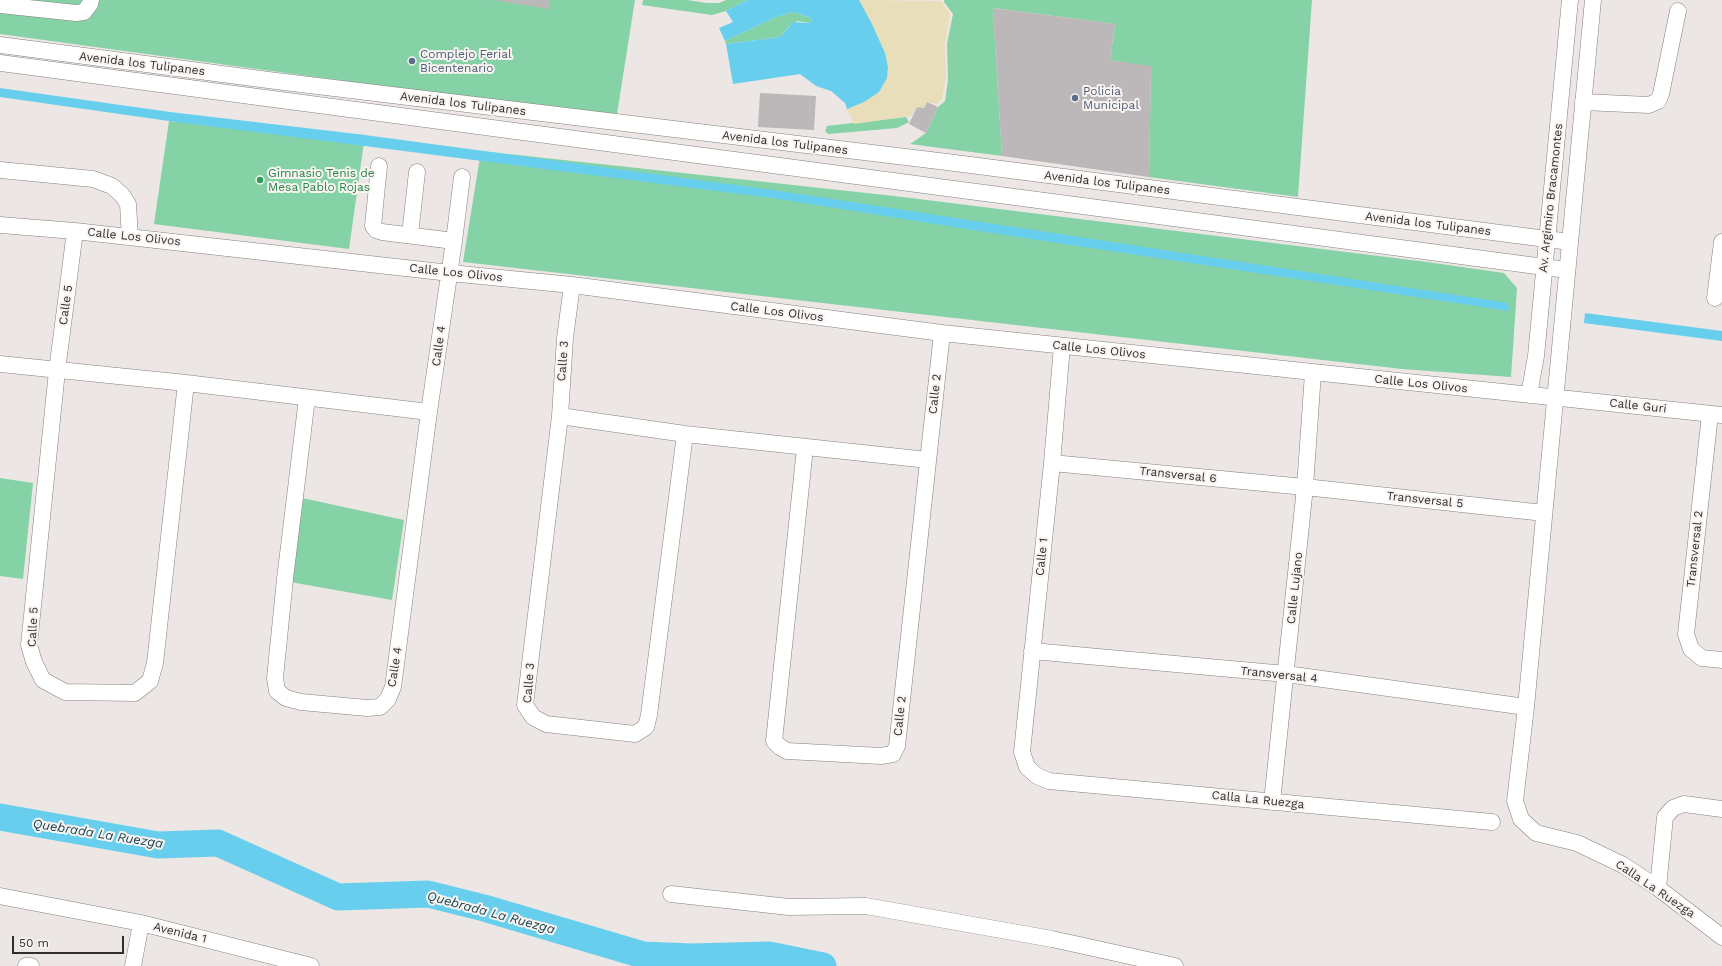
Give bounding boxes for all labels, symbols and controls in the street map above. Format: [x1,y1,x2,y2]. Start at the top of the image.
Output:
place label: Complejo Ferial Bicentenario [420,47,512,75]
street label: Avenida los Tulipanes [78,49,206,79]
marker: Complejo Ferial Bicentenario [407,56,417,66]
place label: Policia Municipal [1083,84,1139,112]
street label: Avenida los Tulipanes [399,89,527,119]
marker: Policia Municipal [1070,93,1080,103]
street label: Av. Argimiro Bracamontes [1536,123,1566,273]
street label: Avenida los Tulipanes [721,128,849,158]
place label: Gimnasio Tenis de Mesa Pablo Rojas [268,166,375,194]
street label: Avenida los Tulipanes [1043,168,1171,198]
marker: Gimnasio Tenis de Mesa Pablo Rojas [255,175,265,185]
street label: Avenida los Tulipanes [1364,209,1492,239]
street label: Calle Los Olivos [87,225,181,249]
street label: Calle Los Olivos [409,261,503,285]
street label: Calle 5 [56,284,76,326]
street label: Calle Los Olivos [730,299,824,325]
street label: Calle 4 [429,325,449,367]
street label: Calle Los Olivos [1052,338,1146,362]
street label: Calle 3 [554,340,572,382]
street label: Calle Los Olivos [1374,372,1468,396]
street label: Calle 2 [926,373,944,415]
street label: Calle Guri [1609,396,1667,416]
street label: Transversal 6 [1139,464,1217,486]
street label: Transversal 5 [1386,489,1464,511]
street label: Transversal 2 [1684,510,1706,588]
street label: Calle 1 [1033,537,1051,577]
street label: Calle Lujano [1284,551,1306,625]
street label: Calle 5 [25,606,41,648]
street label: Calle 4 [385,646,405,688]
street label: Calle 3 [520,662,538,704]
street label: Transversal 4 [1240,664,1318,686]
street label: Calle 2 [891,695,909,737]
street label: Calla La Ruezga [1211,788,1305,812]
water label: Quebrada La Ruezga [32,816,164,852]
street label: Calla La Ruezga [1612,857,1698,921]
water label: Quebrada La Ruezga [425,888,557,938]
street label: Avenida 1 [152,919,208,947]
scale bar [14,928,126,954]
text: 50 m [19,936,49,950]

